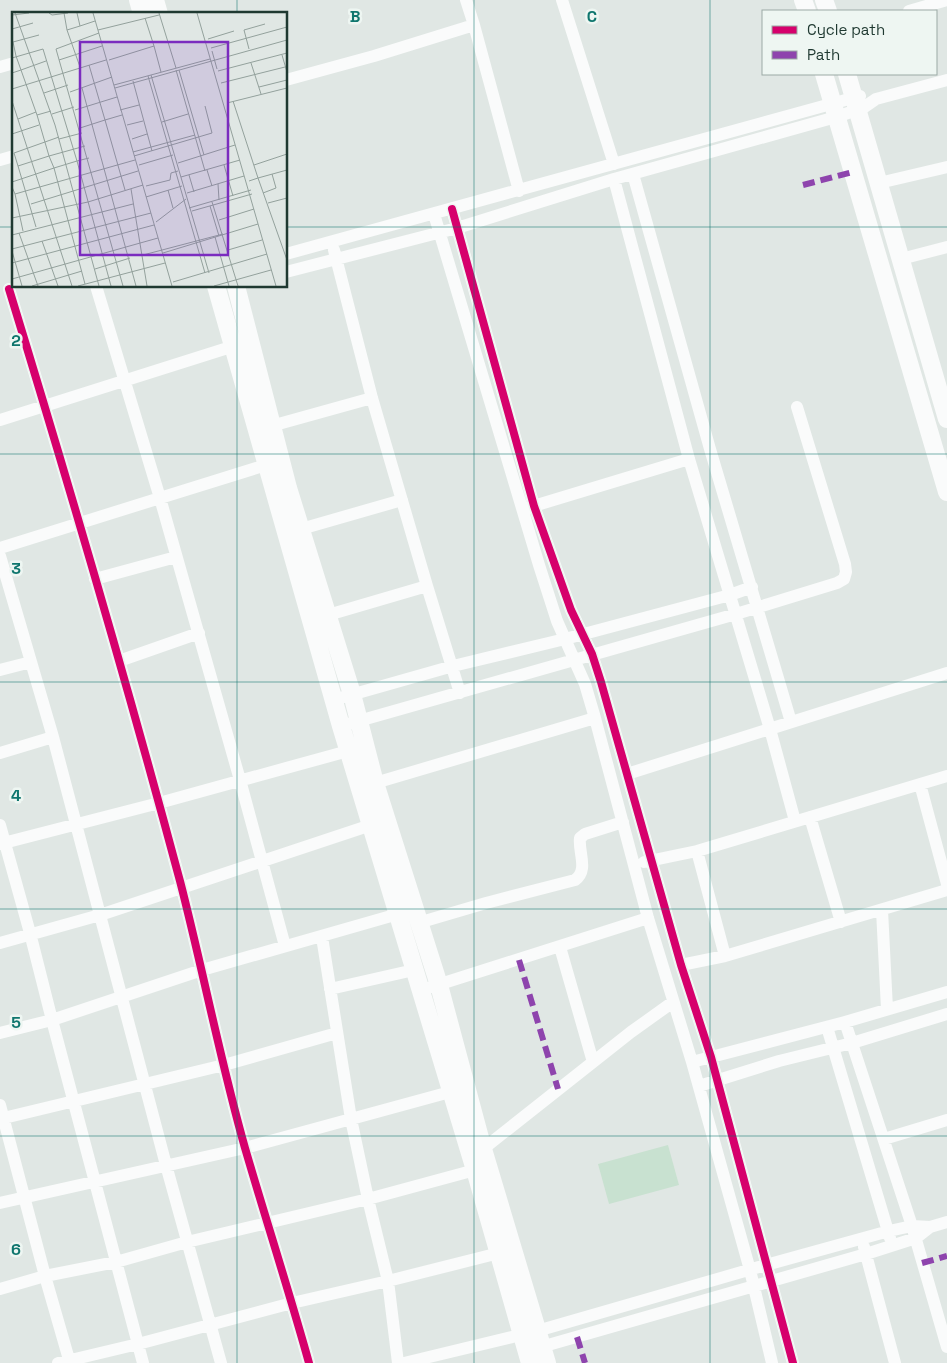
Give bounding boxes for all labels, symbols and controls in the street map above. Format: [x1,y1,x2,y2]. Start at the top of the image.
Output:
text: B [350,6,360,27]
text: C [587,6,597,27]
legend [762,10,937,75]
inset map [12,12,288,288]
text: Cycle path [807,20,885,39]
text: Path [807,45,840,64]
text: 2 [11,330,21,351]
text: 3 [11,558,21,579]
text: 4 [11,785,21,806]
text: 5 [11,1012,21,1033]
text: 6 [11,1239,21,1260]

